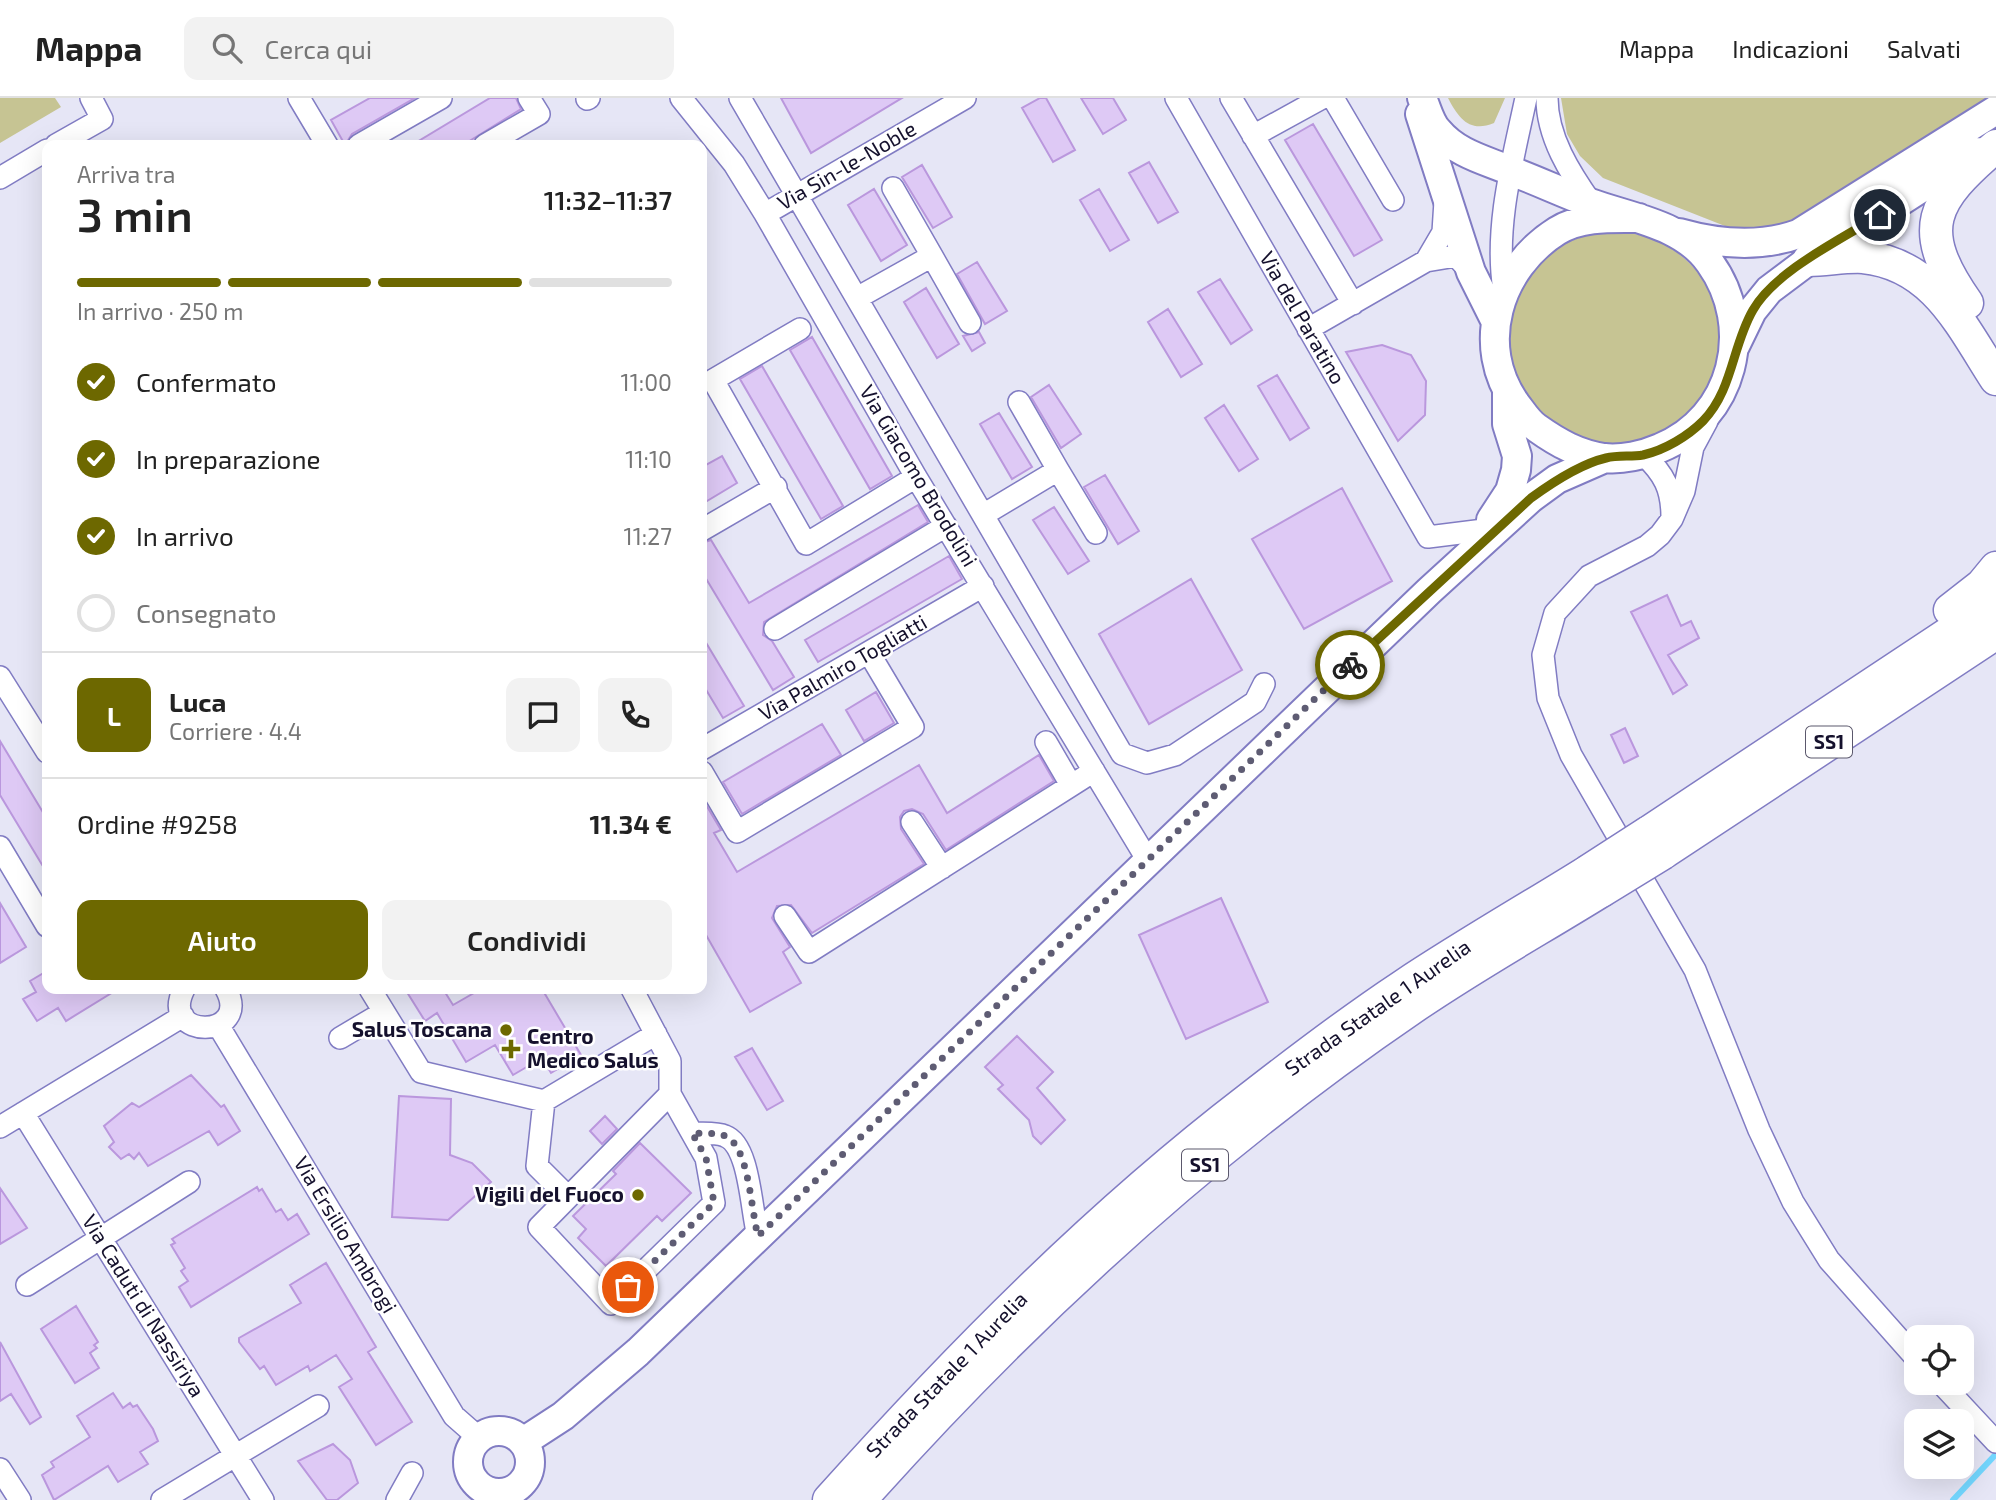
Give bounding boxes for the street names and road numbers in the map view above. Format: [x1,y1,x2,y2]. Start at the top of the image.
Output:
street label: Via Sin-le-Noble [772,115,920,215]
street label: Via del Paratino [1255,246,1351,388]
street label: Via Giacomo Brodolini [855,380,983,570]
street label: Via Palmiro Togliatti [754,608,931,725]
road number: SS1 [1806,726,1852,758]
street label: Strada Statale 1 Aurelia [1280,933,1475,1080]
road number: SS1 [1182,1149,1228,1180]
street label: Via Ersilio Ambrogi [290,1151,403,1317]
street label: Via Caduti di Nassiriya [78,1209,211,1401]
street label: Strada Statale 1 Aurelia [860,1286,1032,1462]

